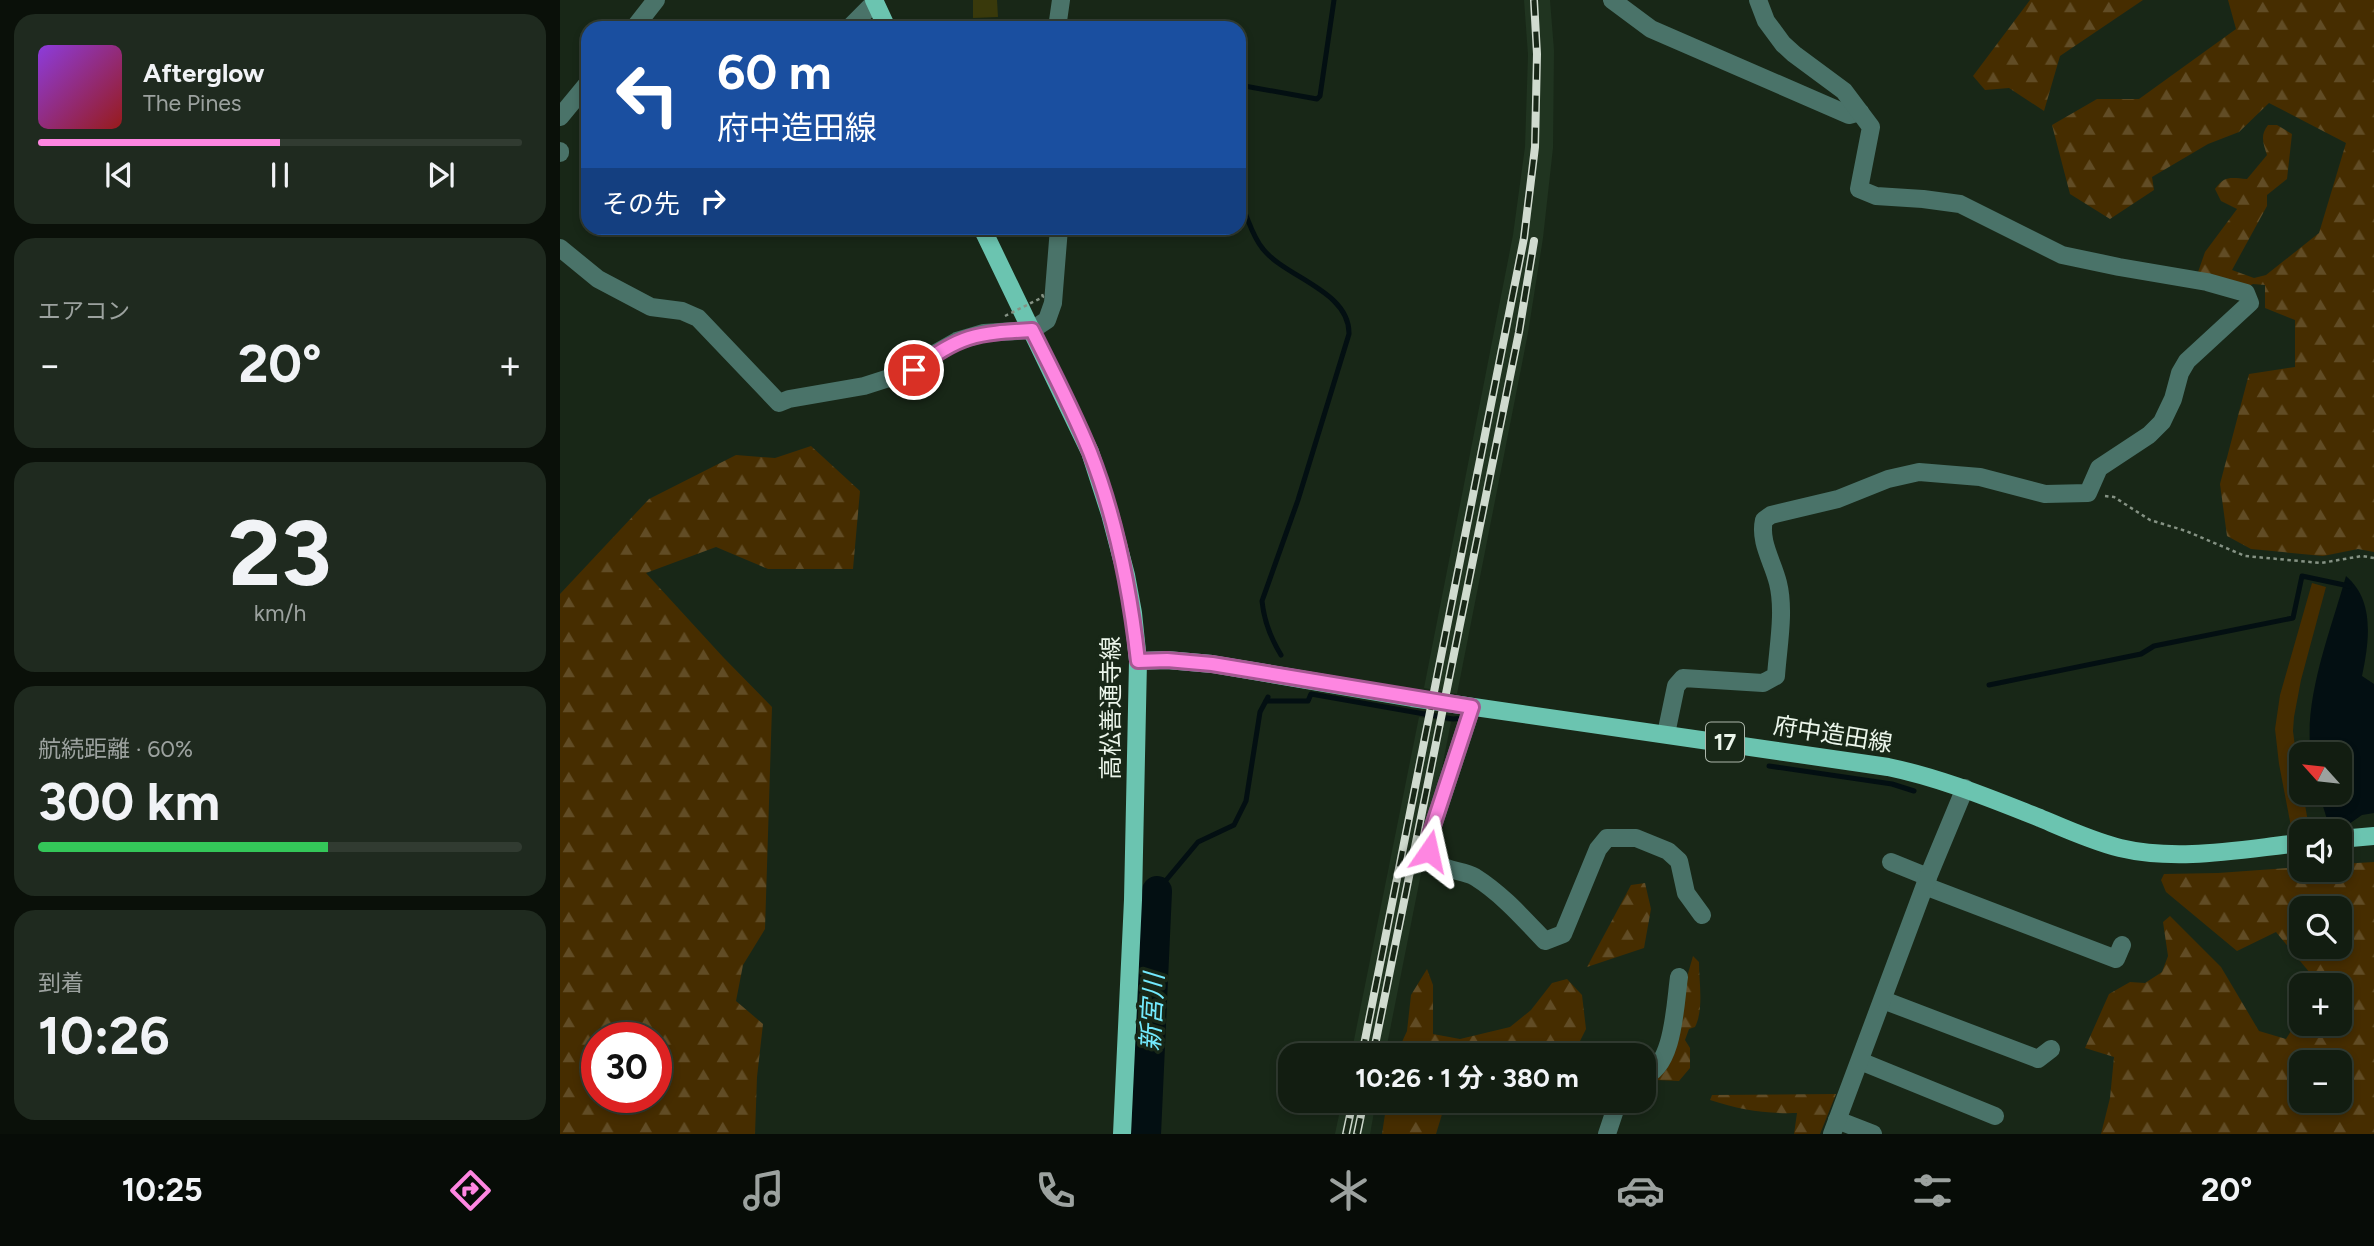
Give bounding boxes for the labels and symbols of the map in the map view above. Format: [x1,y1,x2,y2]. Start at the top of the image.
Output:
pin [884,340,944,400]
street label: 高松善通寺線 [1096,636,1125,780]
street label: 府中造田線 [1771,710,1895,758]
road number: 17 [1706,722,1744,762]
north arrow [2289,742,2352,805]
position arrow [1392,814,1466,888]
water label: 新宮川 [1134,969,1170,1052]
speed limit sign: 30 [581,1022,672,1113]

